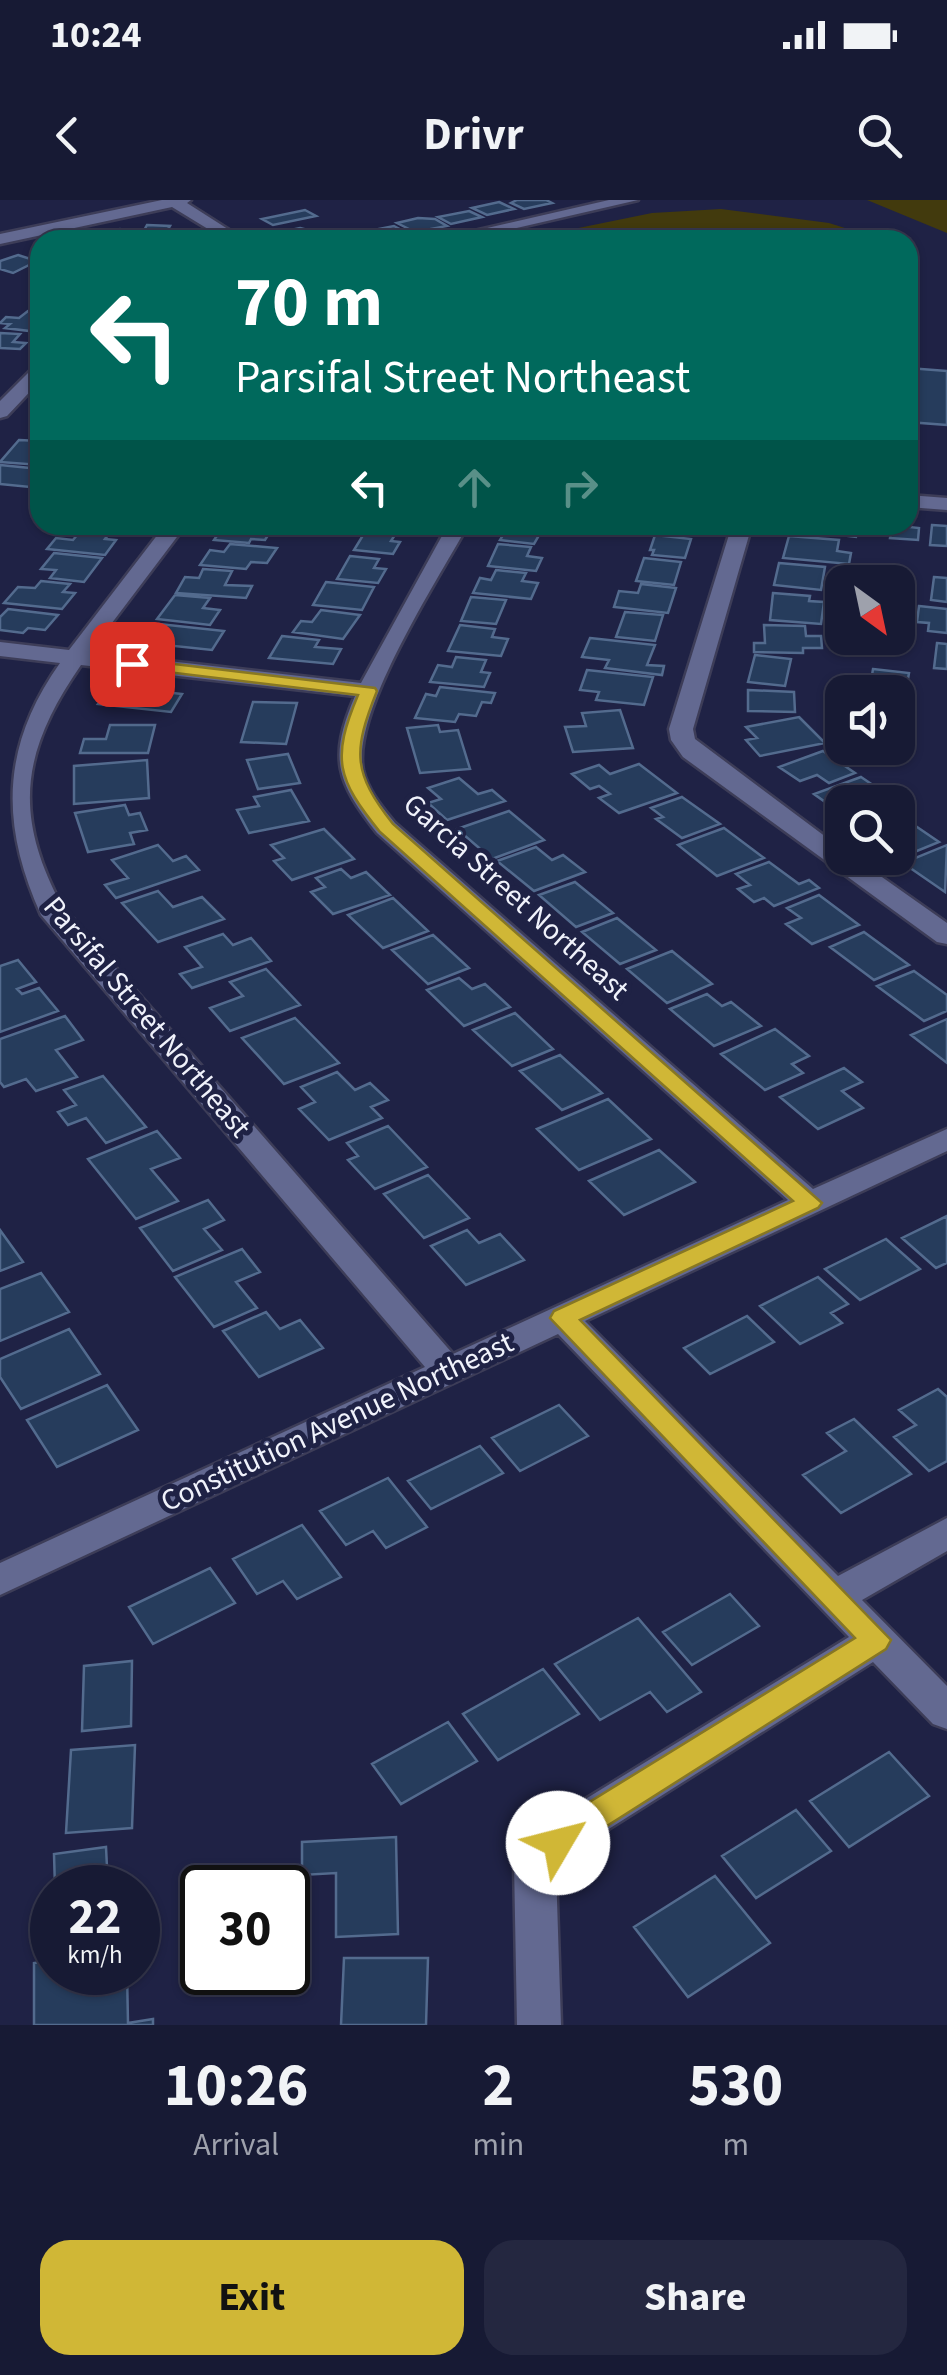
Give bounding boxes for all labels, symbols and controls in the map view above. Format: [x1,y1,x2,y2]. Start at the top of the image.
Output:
text: 10:24 [50,8,142,62]
text: Drivr [423,103,524,167]
icon: back [40,108,95,163]
icon: search [852,108,907,163]
text: 70 m [235,253,383,353]
icon: left [70,270,200,400]
text: Parsifal Street Northeast [235,346,690,410]
icon: left [342,460,397,515]
icon: ahead [447,460,502,515]
icon: right [552,460,607,515]
north arrow [825,565,915,655]
map controls [825,565,915,875]
pin [90,622,175,707]
icon: arrive [105,637,160,692]
button: sound [825,675,915,765]
street label: Garcia Street Northeast [393,784,639,1010]
button: search [825,785,915,875]
street label: Parsifal Street Northeast [33,887,261,1147]
street label: Constitution Avenue Northeast [154,1321,520,1523]
position arrow [506,1791,610,1895]
speed limit sign: 30 [180,1865,310,1995]
text: 22 [69,1882,121,1953]
text: km/h [67,1937,123,1973]
text: 10:26 [164,2044,309,2129]
text: 2 [483,2044,514,2129]
text: 530 [688,2044,783,2129]
text: Arrival [193,2122,279,2168]
text: min [472,2122,524,2168]
text: m [722,2122,749,2168]
button: Exit [40,2240,464,2355]
button: Share [484,2240,907,2355]

